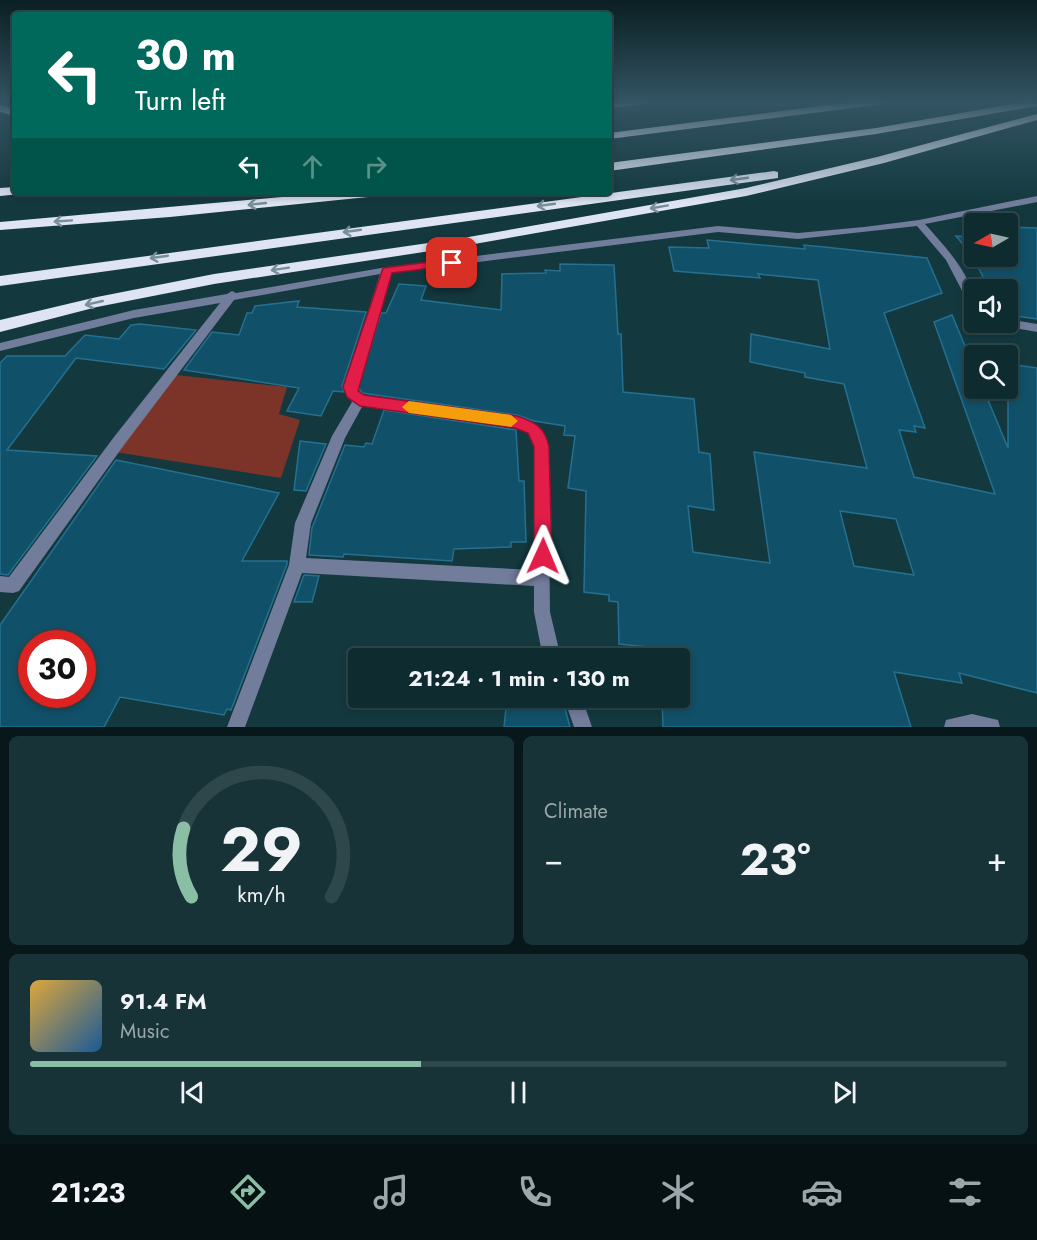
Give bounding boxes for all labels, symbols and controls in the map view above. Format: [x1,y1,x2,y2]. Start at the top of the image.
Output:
text: 30 m [135,25,236,86]
icon: left [36,36,114,114]
text: Turn left [135,81,225,120]
icon: left [233,150,266,183]
icon: ahead [296,150,329,183]
icon: right [359,150,392,183]
one-way arrow [730,174,749,185]
one-way arrow [247,199,267,210]
one-way arrow [536,200,556,211]
one-way arrow [649,202,669,213]
north arrow [964,213,1018,267]
map controls [964,213,1018,399]
one-way arrow [53,216,73,227]
one-way arrow [343,226,363,237]
pin [426,237,477,288]
icon: arrive [435,246,468,279]
one-way arrow [150,252,170,263]
one-way arrow [270,264,290,275]
button: sound [964,279,1018,333]
one-way arrow [85,297,104,309]
button: search [964,345,1018,399]
position arrow [511,524,575,588]
speed limit sign: 30 [18,630,96,708]
text: 21:24 · 1 min · 130 m [408,662,630,694]
text: Climate [544,797,608,826]
text: 29 [220,804,303,894]
text: 23° [740,827,811,892]
text: − [544,836,563,883]
text: + [987,836,1007,883]
text: km/h [237,880,286,911]
text: 91.4 FM [120,985,207,1017]
text: Music [120,1017,170,1046]
icon: previous [176,1076,209,1109]
icon: pause [502,1076,535,1109]
icon: next [828,1076,861,1109]
icon: directions [227,1171,269,1213]
icon: music [370,1171,412,1213]
icon: phone [514,1171,556,1213]
icon: climate [657,1171,699,1213]
icon: car [801,1171,843,1213]
icon: filters [944,1171,986,1213]
text: 21:23 [51,1173,125,1212]

